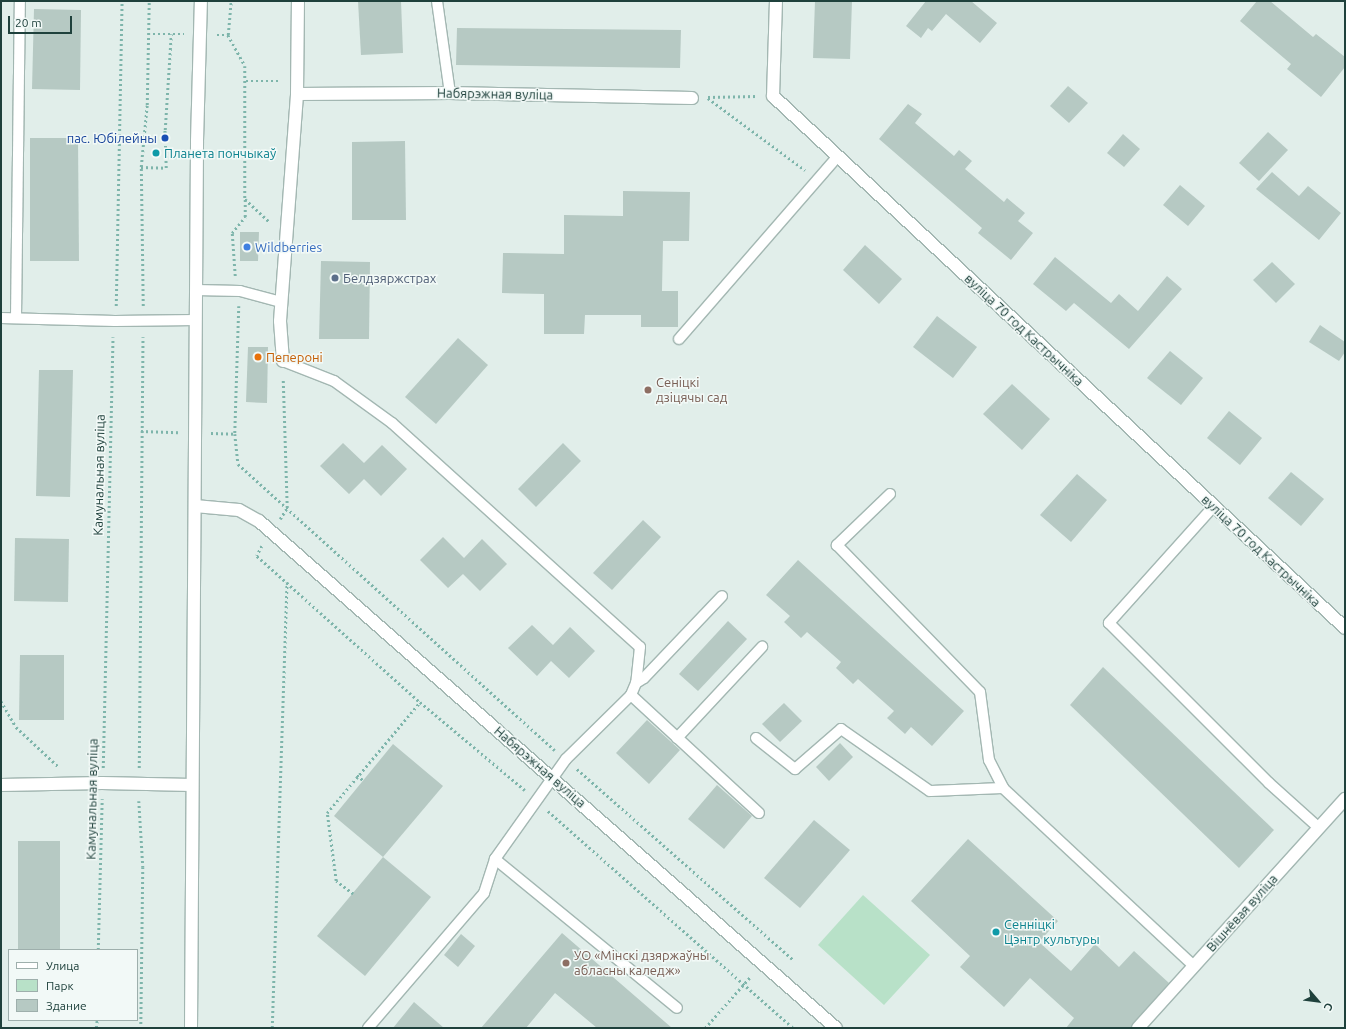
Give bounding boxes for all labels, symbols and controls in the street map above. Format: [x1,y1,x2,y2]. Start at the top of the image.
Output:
scale bar [10,8,74,34]
text: 20 m [15,16,42,29]
street label: Набярэжная вуліца [437,85,553,103]
place label: пас. Юбілейны [67,130,157,146]
marker: пас. Юбілейны [160,133,170,143]
place label: Планета пончыкаў [164,145,276,161]
marker: Планета пончыкаў [151,148,161,158]
place label: Wildberries [255,239,322,255]
marker: Wildberries [242,242,252,252]
place label: Белдзяржстрах [343,270,436,286]
street label: вуліца 70 год Кастрычніка [961,271,1087,389]
marker: Белдзяржстрах [330,273,340,283]
place label: Пепероні [266,349,323,365]
marker: Пепероні [253,352,263,362]
place label: Сеніцкі дзіцячы сад [656,375,727,406]
marker: Сеніцкі дзіцячы сад [643,385,653,395]
street label: Камунальная вуліца [90,414,108,536]
street label: вуліца 70 год Кастрычніка [1198,492,1324,610]
street label: Набярэжная вуліца [491,723,589,811]
street label: Камунальная вуліца [83,738,101,860]
street label: Вішнёвая вуліца [1203,871,1281,955]
place label: Сенніцкі Цэнтр культуры [1004,917,1100,948]
marker: Сенніцкі Цэнтр культуры [991,927,1001,937]
place label: УО «Мінскі дзяржаўны абласны каледж» [574,948,709,979]
legend [8,949,138,1021]
marker: УО «Мінскі дзяржаўны абласны каледж» [561,958,571,968]
text: Улица [46,959,79,972]
text: Парк [46,979,74,992]
north arrow [1298,981,1338,1021]
text: Здание [46,999,87,1012]
text: С [1322,1001,1336,1013]

